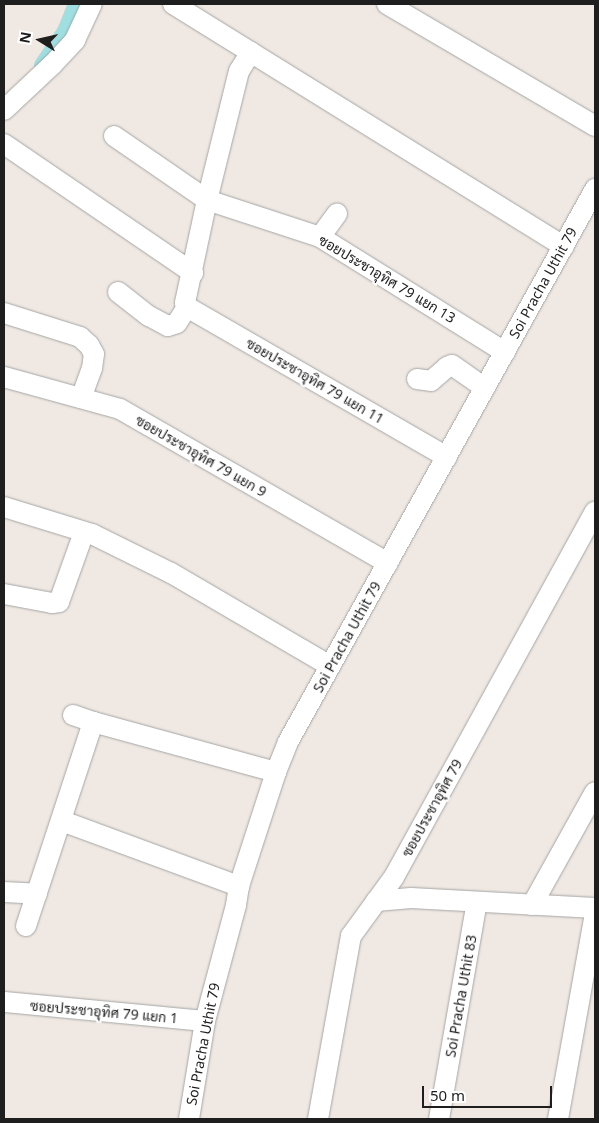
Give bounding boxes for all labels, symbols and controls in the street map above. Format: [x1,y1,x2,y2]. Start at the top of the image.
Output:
north arrow [15,15,65,65]
text: N [14,30,35,45]
street label: Soi Pracha Uthit 79 [506,225,580,341]
street label: ซอยประชาอุทิศ 79 แยก 13 [316,231,458,327]
street label: ซอยประชาอุทิศ 79 แยก 11 [243,335,387,427]
street label: ซอยประชาอุทิศ 79 แยก 9 [132,412,270,500]
street label: Soi Pracha Uthit 79 [310,579,384,695]
street label: ซอยประชาอุทิศ 79 [398,756,466,860]
street label: Soi Pracha Uthit 83 [442,933,480,1059]
street label: Soi Pracha Uthit 79 [183,981,223,1107]
street label: ซอยประชาอุทิศ 79 แยก 1 [29,997,179,1027]
scale bar [424,1076,554,1108]
text: 50 m [430,1085,465,1105]

